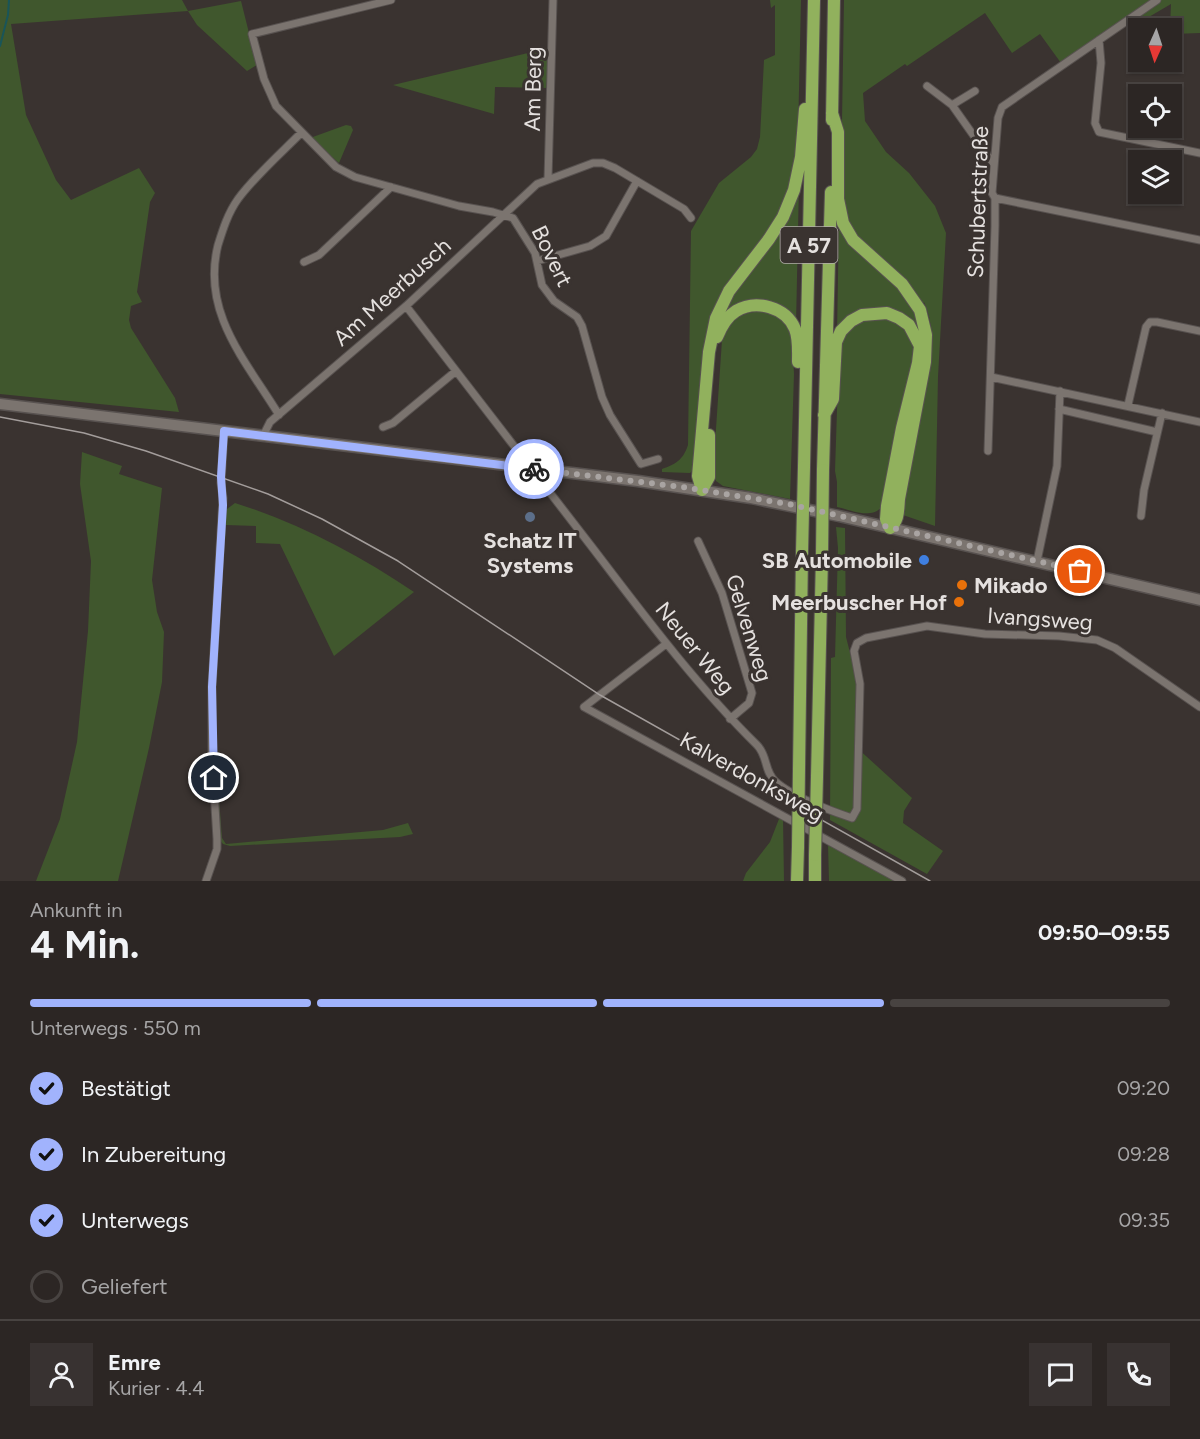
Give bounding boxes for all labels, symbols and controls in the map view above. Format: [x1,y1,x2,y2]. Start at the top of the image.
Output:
north arrow [1128,18,1182,72]
map controls [1128,18,1182,204]
street label: Am Berg [519,46,547,132]
button: locate [1128,84,1182,138]
street label: Schubertstraße [962,125,994,279]
button: layers [1128,150,1182,204]
street label: Bovert [526,221,578,291]
road number: A 57 [780,227,838,263]
street label: Am Meerbusch [328,232,456,352]
courier [504,439,564,499]
icon: bike [518,453,551,486]
marker: Schatz IT Systems [523,510,537,524]
place label: Schatz IT Systems [483,527,577,579]
pin [1054,545,1105,596]
place label: SB Automobile [762,547,912,574]
marker: SB Automobile [917,553,931,567]
icon: bag [1063,554,1096,587]
street label: Gelvenweg [720,571,778,685]
place label: Mikado [974,572,1048,599]
marker: Mikado [955,578,969,592]
place label: Meerbuscher Hof [771,589,947,616]
marker: Meerbuscher Hof [952,595,966,609]
street label: Neuer Weg [649,596,741,700]
street label: Ivangsweg [986,602,1094,636]
street label: Kalverdonksweg [675,726,829,828]
pin [188,752,239,803]
icon: home [197,761,230,794]
text: Ankunft in [30,898,122,922]
text: 09:50–09:55 [1038,919,1170,946]
text: 4 Min. [30,921,139,968]
text: Unterwegs · 550 m [30,1016,201,1040]
icon: check [30,1072,63,1105]
text: Bestätigt [81,1075,171,1102]
text: 09:20 [1117,1076,1170,1100]
icon: check [30,1138,63,1171]
text: In Zubereitung [81,1141,226,1168]
text: 09:28 [1117,1142,1170,1166]
icon: check [30,1204,63,1237]
text: Unterwegs [81,1207,189,1234]
text: 09:35 [1118,1208,1170,1232]
text: Geliefert [81,1273,168,1300]
button: person [30,1343,93,1406]
button: chat [1029,1343,1092,1406]
button: phone [1107,1343,1170,1406]
text: Emre [108,1349,161,1376]
text: Kurier · 4.4 [108,1376,204,1400]

